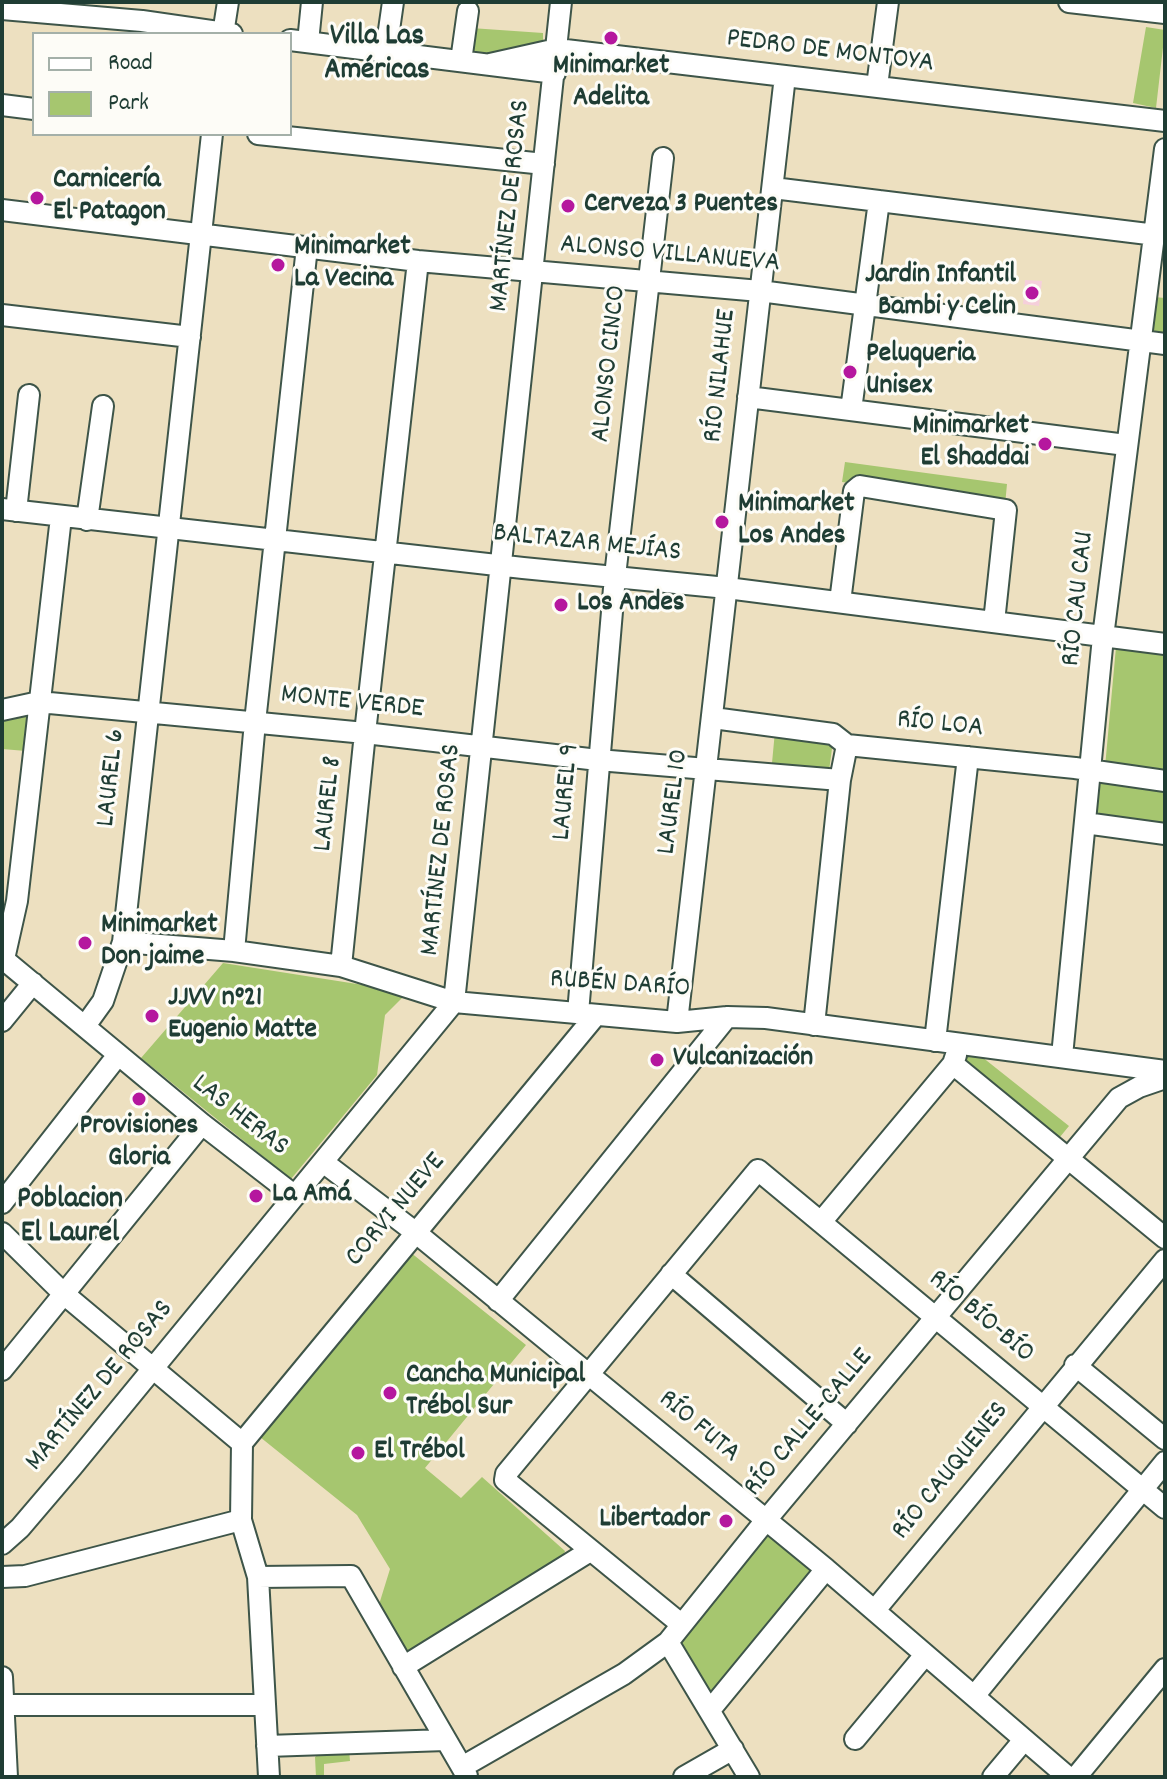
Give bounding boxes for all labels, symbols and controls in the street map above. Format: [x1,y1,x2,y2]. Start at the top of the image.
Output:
district label: Villa Las Américas [324,21,430,92]
street label: PEDRO DE MONTOYA [724,24,936,82]
marker: Minimarket Adelita [602,29,620,47]
legend [32,32,292,136]
text: Road [108,47,153,81]
place label: Minimarket Adelita [553,51,669,117]
text: Park [108,87,149,121]
street label: MARTÍNEZ DE ROSAS [484,98,540,314]
place label: Carnicería El Patagon [53,165,166,231]
marker: Carnicería El Patagon [28,189,46,207]
place label: Cerveza 3 Puentes [584,189,778,223]
marker: Cerveza 3 Puentes [559,197,577,215]
street label: ALONSO VILLANUEVA [559,230,781,282]
place label: Minimarket La Vecina [294,232,410,298]
marker: Minimarket La Vecina [269,256,287,274]
place label: Jardin Infantil Bambi y Celin [865,260,1016,326]
street label: ALONSO CINCO [586,284,636,444]
marker: Jardin Infantil Bambi y Celin [1023,284,1041,302]
street label: RÍO NILAHUE [698,308,746,444]
place label: Peluqueria Unisex [866,339,975,405]
marker: Peluqueria Unisex [841,363,859,381]
place label: Minimarket El Shaddai [913,411,1029,477]
marker: Minimarket El Shaddai [1036,435,1054,453]
place label: Minimarket Los Andes [738,489,854,555]
marker: Minimarket Los Andes [713,513,731,531]
street label: BALTAZAR MEJÍAS [491,518,683,572]
street label: RÍO CAU CAU [1056,530,1104,668]
place label: Los Andes [577,588,685,622]
marker: Los Andes [552,596,570,614]
street label: MONTE VERDE [279,680,425,728]
street label: RÍO LOA [895,705,985,747]
street label: LAUREL 6 [91,727,135,829]
street label: MARTÍNEZ DE ROSAS [415,742,471,958]
street label: LAUREL 9 [547,742,589,842]
street label: LAUREL 10 [652,747,698,857]
street label: LAUREL 8 [308,755,352,853]
place label: Minimarket Don jaime [101,910,217,976]
marker: Minimarket Don jaime [76,934,94,952]
street label: RUBÉN DARÍO [549,964,691,1008]
place label: JJVV n°21 Eugenio Matte [168,983,317,1049]
marker: JJVV n°21 Eugenio Matte [143,1007,161,1025]
place label: Vulcanización [673,1043,813,1077]
marker: Vulcanización [648,1051,666,1069]
street label: LAS HERAS [184,1069,294,1165]
marker: Provisiones Gloria [130,1090,148,1108]
place label: Provisiones Gloria [80,1111,198,1177]
street label: CORVI NUEVE [340,1147,454,1275]
place label: La Amá [272,1179,351,1213]
district label: Poblacion El Laurel [17,1184,123,1254]
marker: La Amá [247,1187,265,1205]
street label: RÍO BÍO-BÍO [920,1264,1040,1372]
street label: MARTÍNEZ DE ROSAS [20,1295,182,1479]
street label: RÍO CALLE-CALLE [738,1343,882,1505]
place label: Cancha Municipal Trébol Sur [406,1360,585,1426]
marker: Cancha Municipal Trébol Sur [381,1384,399,1402]
street label: RÍO FUTA [650,1384,746,1472]
street label: RÍO CAUQUENES [886,1396,1018,1548]
place label: El Trébol [374,1436,465,1470]
marker: El Trébol [349,1444,367,1462]
place label: Libertador [599,1504,710,1538]
marker: Libertador [717,1512,735,1530]

